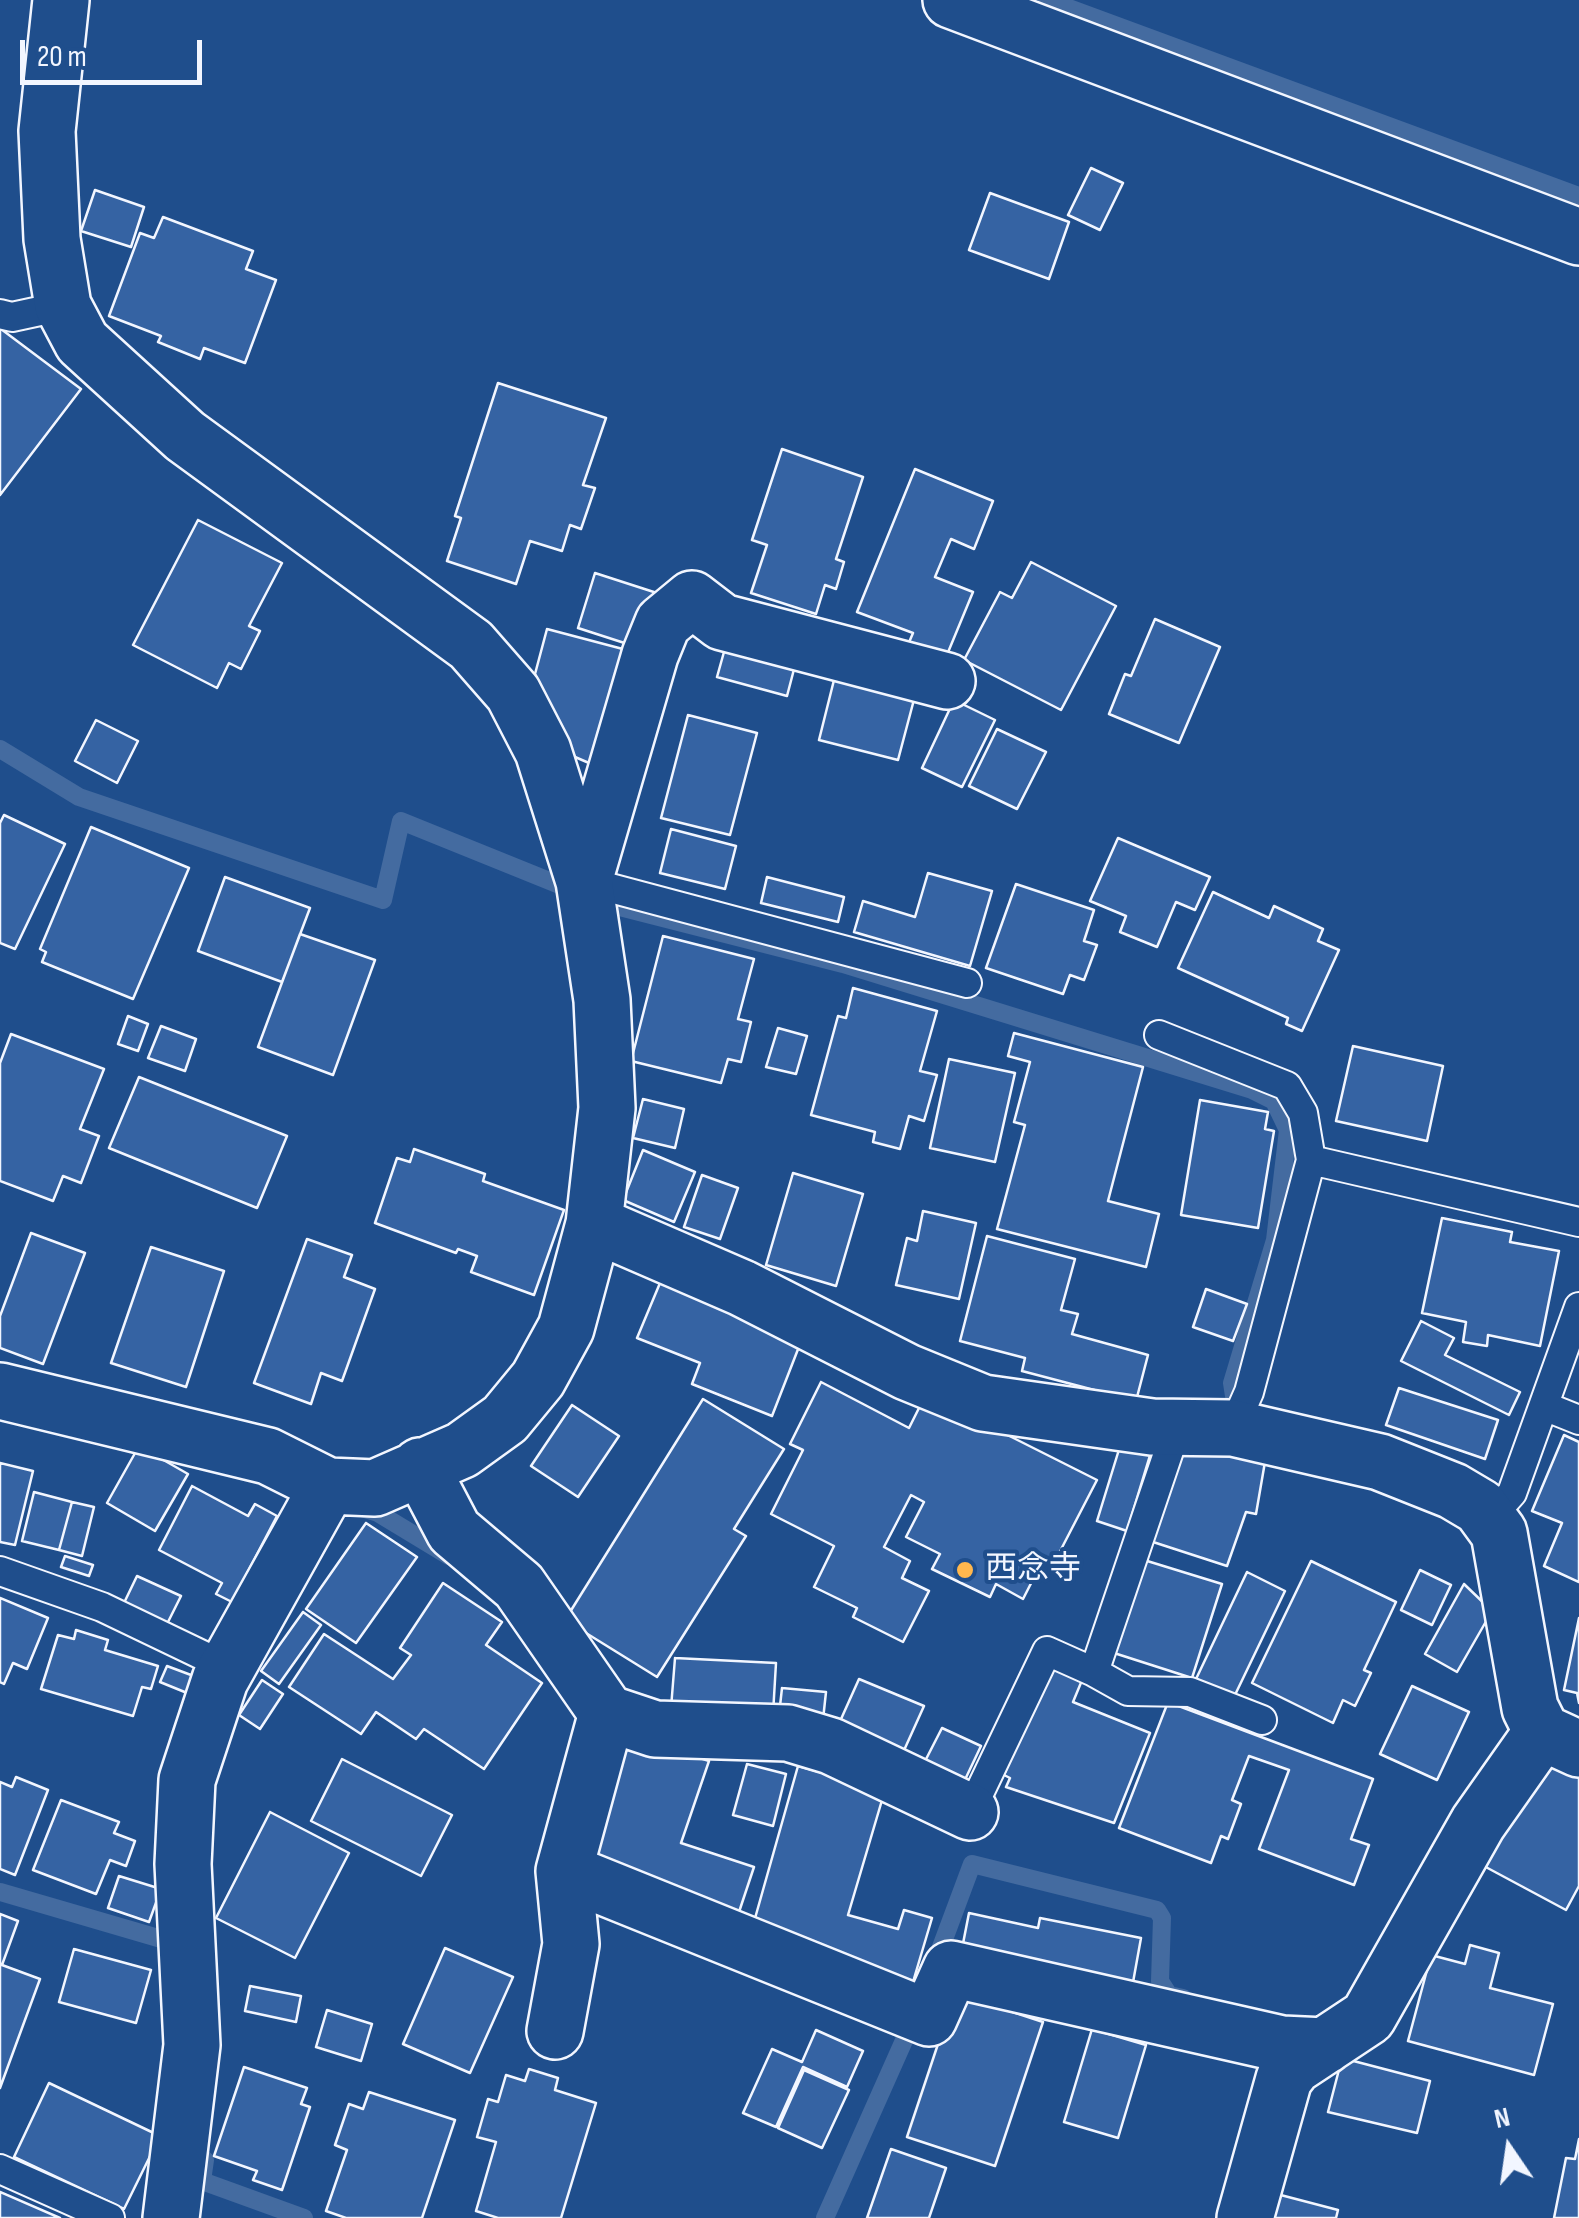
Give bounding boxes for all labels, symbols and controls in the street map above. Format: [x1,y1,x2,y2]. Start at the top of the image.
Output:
scale bar [25,20,208,82]
text: 20 m [37,39,87,75]
place label: 西念寺 [985,1551,1081,1589]
marker: 西念寺 [954,1559,976,1581]
north arrow [1459,2098,1559,2198]
text: N [1491,2101,1513,2136]

